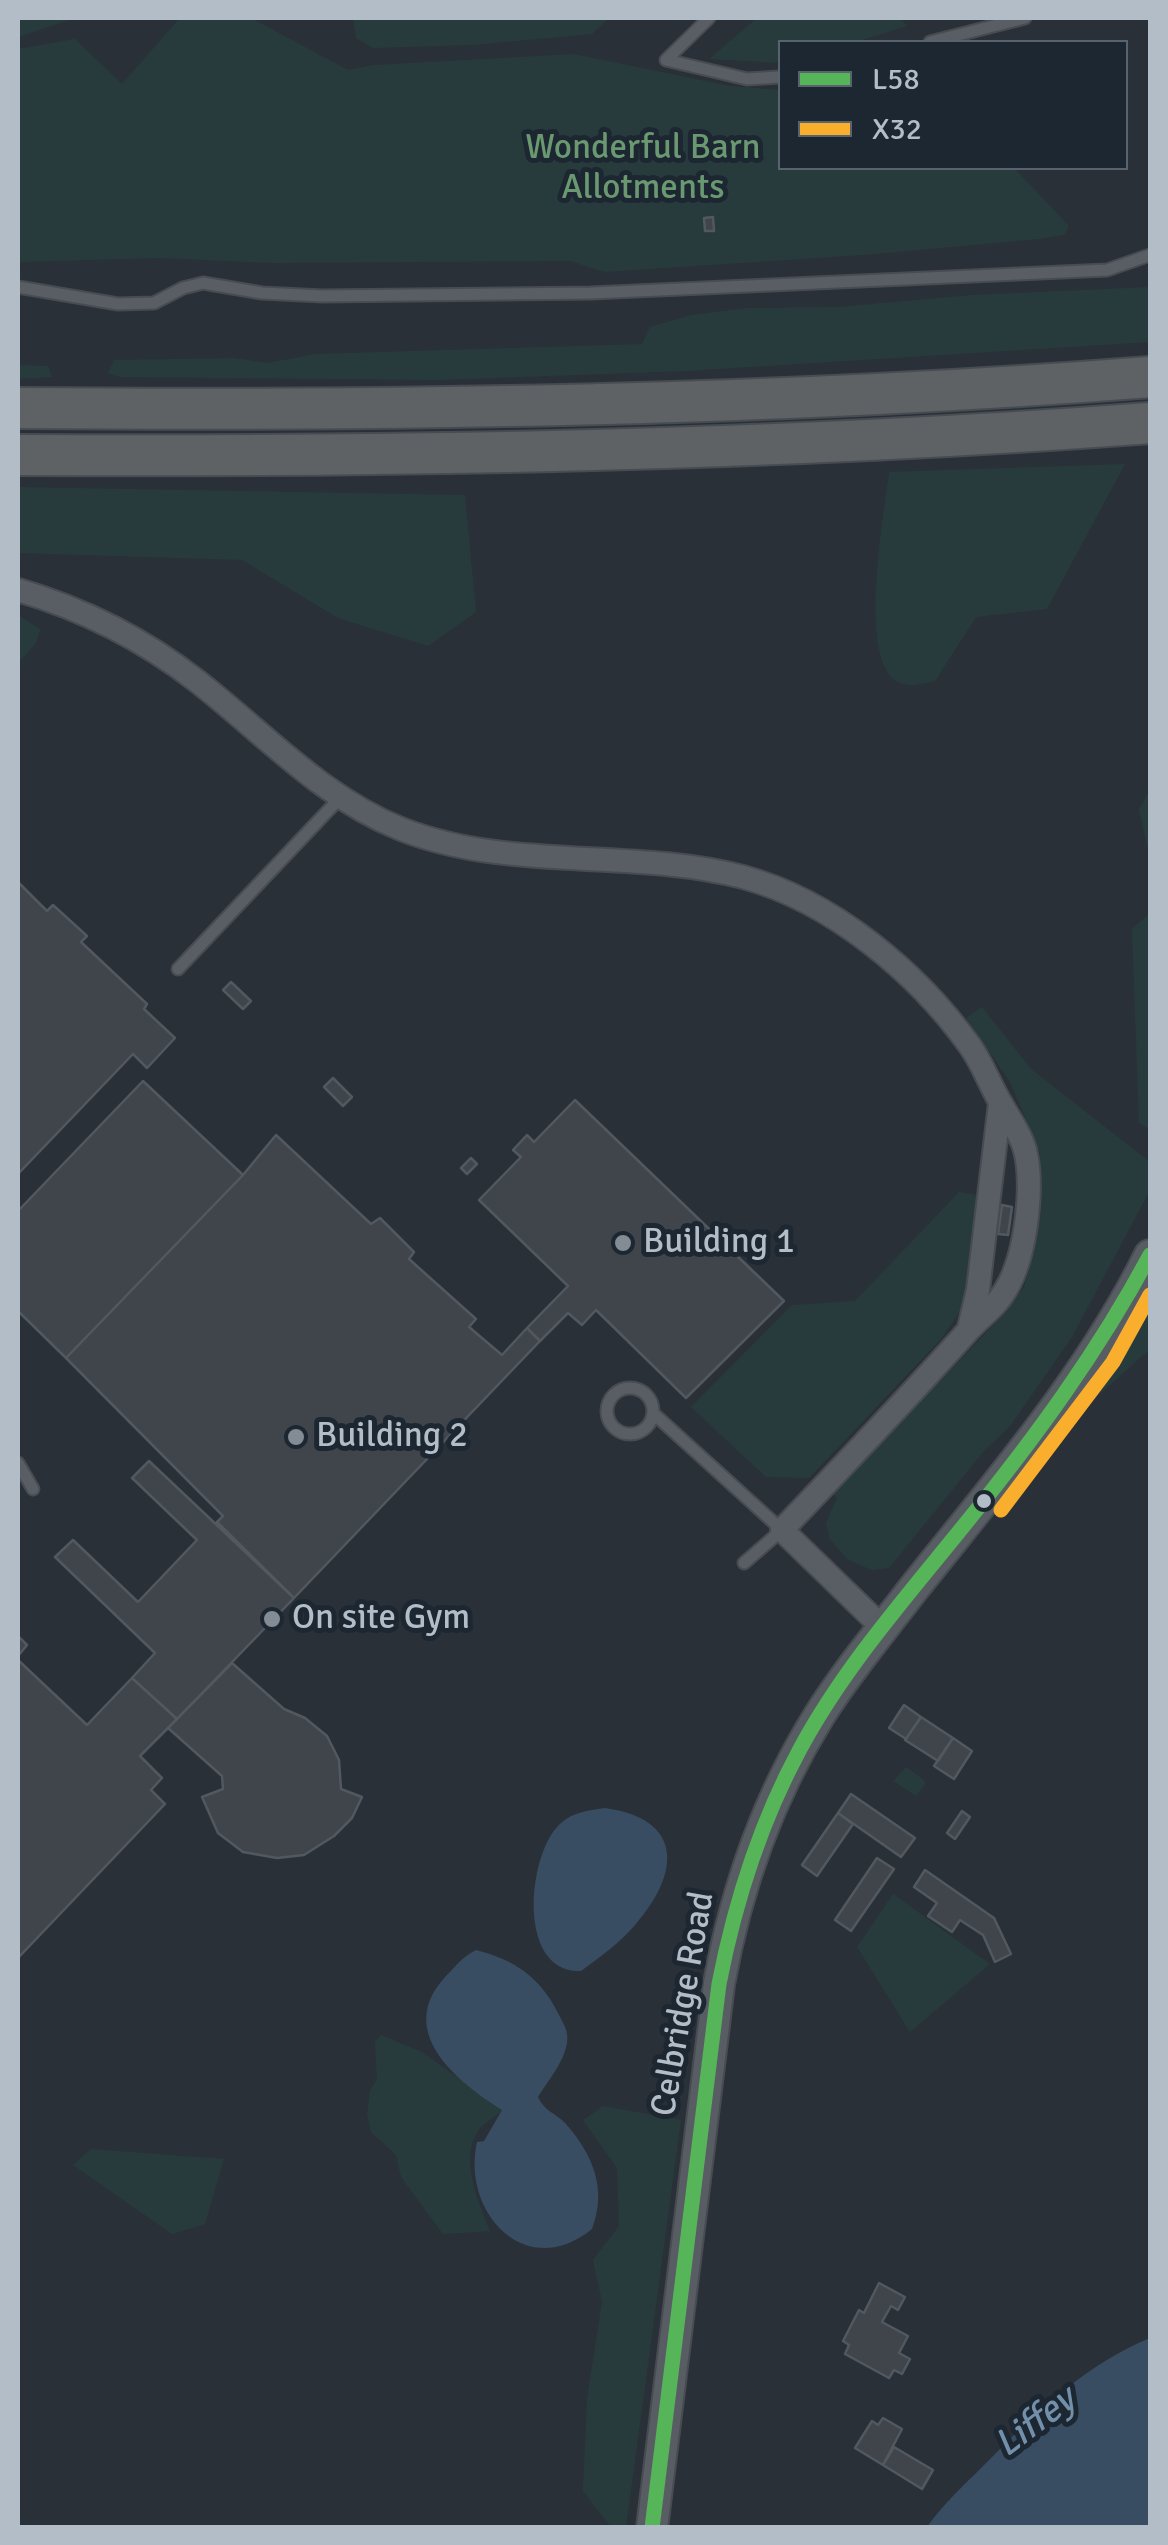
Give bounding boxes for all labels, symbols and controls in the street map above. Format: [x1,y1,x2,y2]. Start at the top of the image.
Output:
legend [778,40,1128,170]
text: L58 [872,61,920,98]
text: X32 [872,111,922,148]
park label: Wonderful Barn Allotments [525,128,761,210]
place label: Building 1 [643,1222,795,1264]
marker: Building 1 [612,1232,634,1254]
place label: Building 2 [316,1416,468,1458]
marker: Building 2 [285,1426,307,1448]
unlabelled marker [974,1491,994,1511]
place label: On site Gym [292,1598,470,1640]
marker: On site Gym [261,1608,283,1630]
street label: Celbridge Road [644,1888,724,2120]
water label: Liffey [987,2378,1085,2468]

